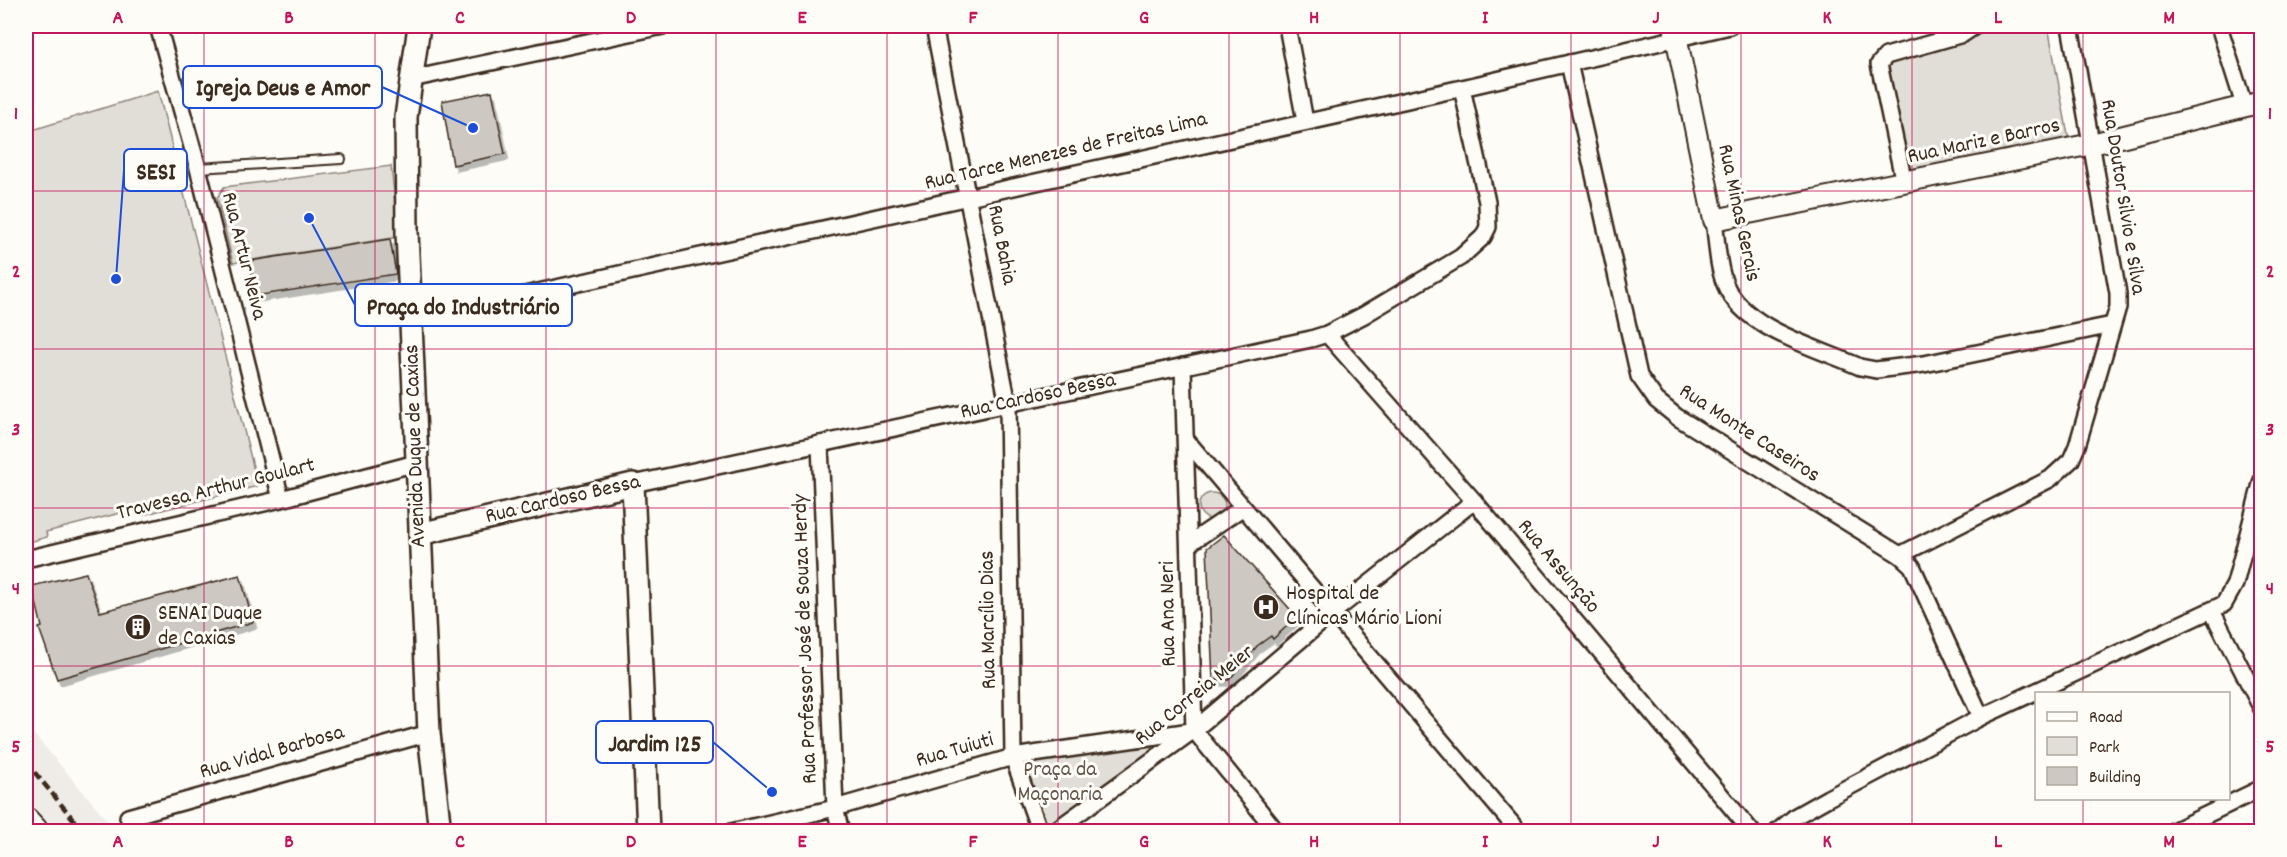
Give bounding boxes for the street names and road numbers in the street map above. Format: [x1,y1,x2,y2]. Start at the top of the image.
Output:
street label: Rua Doutor Silvio e Silva [2091,97,2153,298]
street label: Rua Tarce Menezes de Freitas Lima [922,104,1211,200]
street label: Rua Mariz e Barros [1905,111,2063,173]
street label: Rua Minas Gerais [1708,141,1768,285]
street label: Rua Artur Neiva [212,189,274,324]
street label: Rua Bahia [978,202,1024,288]
street label: Avenida Duque de Caxias [397,344,435,548]
street label: Rua Cardoso Bessa [957,365,1119,429]
street label: Rua Monte Caseiros [1672,377,1826,491]
street label: Travessa Arthur Goulart [114,450,318,530]
street label: Rua Cardoso Bessa [483,467,644,533]
street label: Rua Professor José de Souza Herdy [785,492,827,784]
street label: Rua Assunção [1509,513,1607,621]
street label: Rua Marcílio Dias [972,550,1006,690]
street label: Rua Ana Neri [1153,561,1185,667]
street label: Rua Correia Meier [1128,637,1262,754]
street label: Rua Vidal Barbosa [196,717,348,788]
street label: Rua Tuiuti [913,725,997,777]

